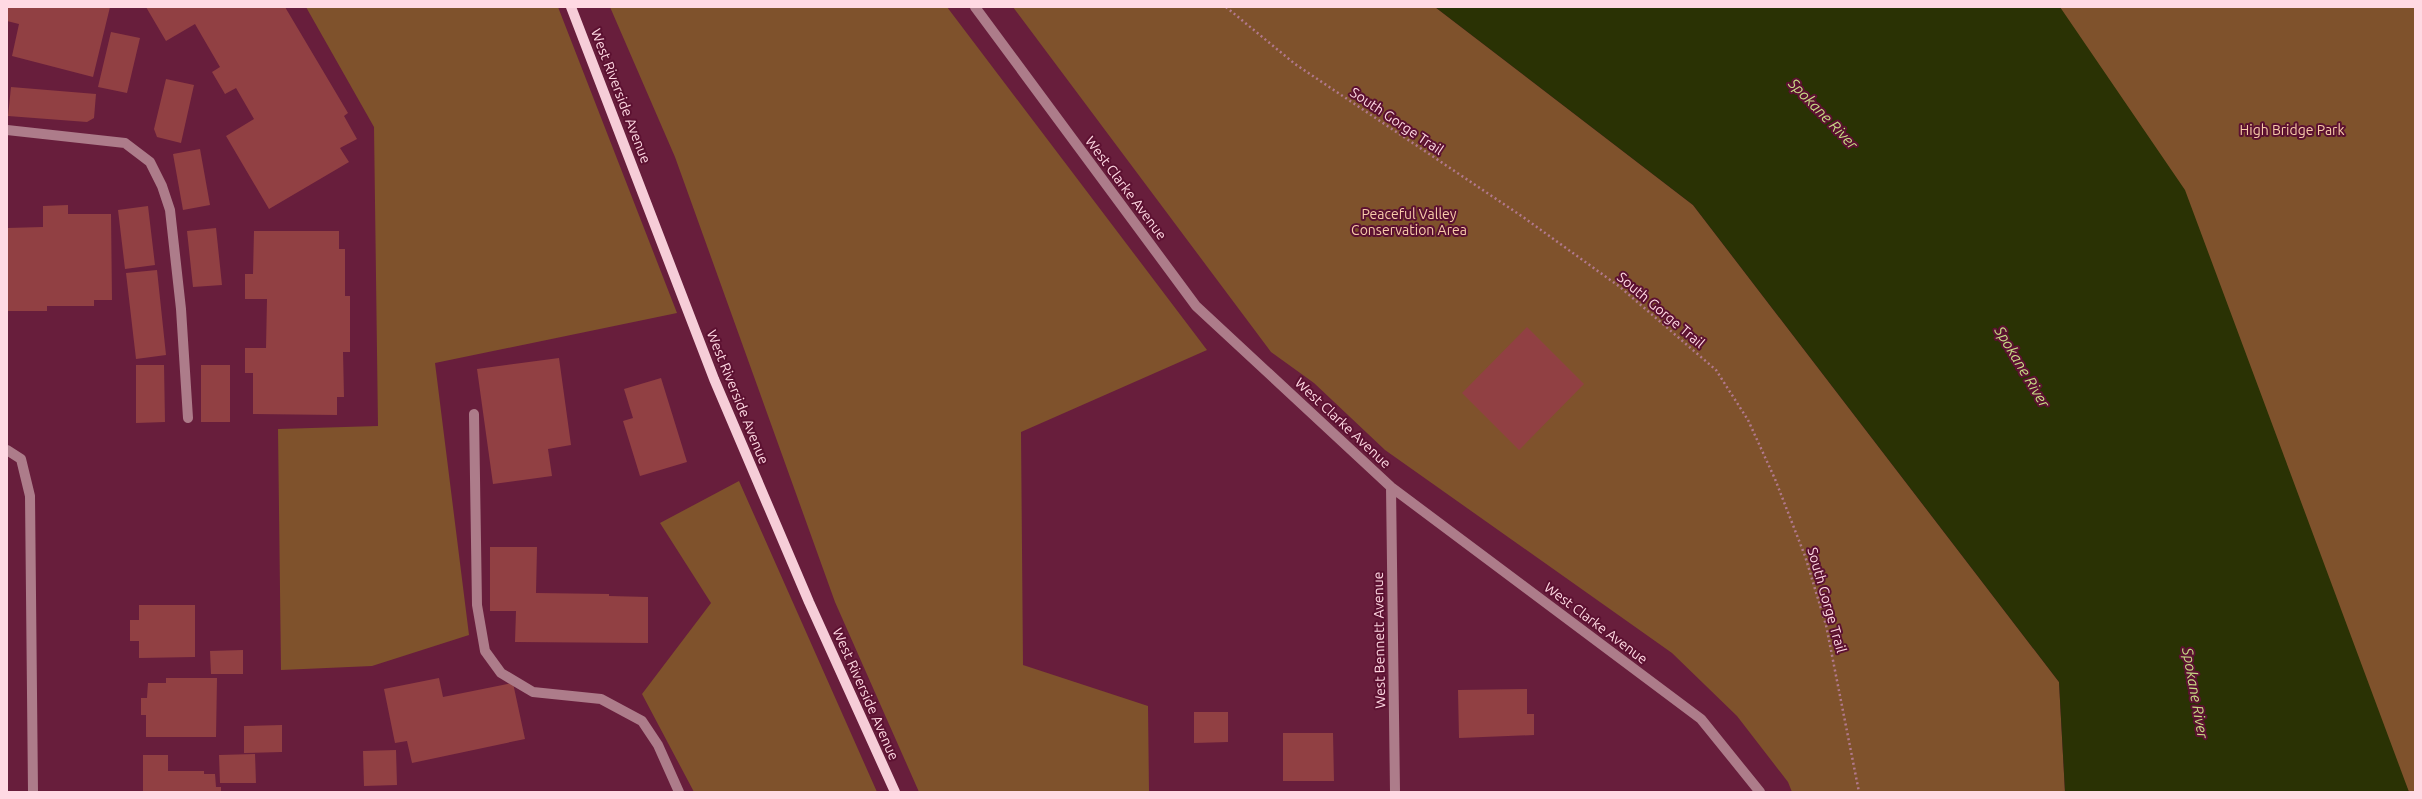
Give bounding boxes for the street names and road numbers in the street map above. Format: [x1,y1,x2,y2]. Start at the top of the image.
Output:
street label: West Riverside Avenue [588,26,654,166]
street label: South Gorge Trail [1347,84,1447,158]
street label: West Clarke Avenue [1082,133,1170,243]
street label: South Gorge Trail [1614,269,1708,351]
street label: West Riverside Avenue [704,328,772,466]
street label: West Clarke Avenue [1292,375,1394,471]
street label: South Gorge Trail [1804,545,1850,655]
street label: West Bennett Avenue [1370,571,1388,709]
street label: West Clarke Avenue [1541,579,1651,667]
street label: West Riverside Avenue [830,625,902,763]

